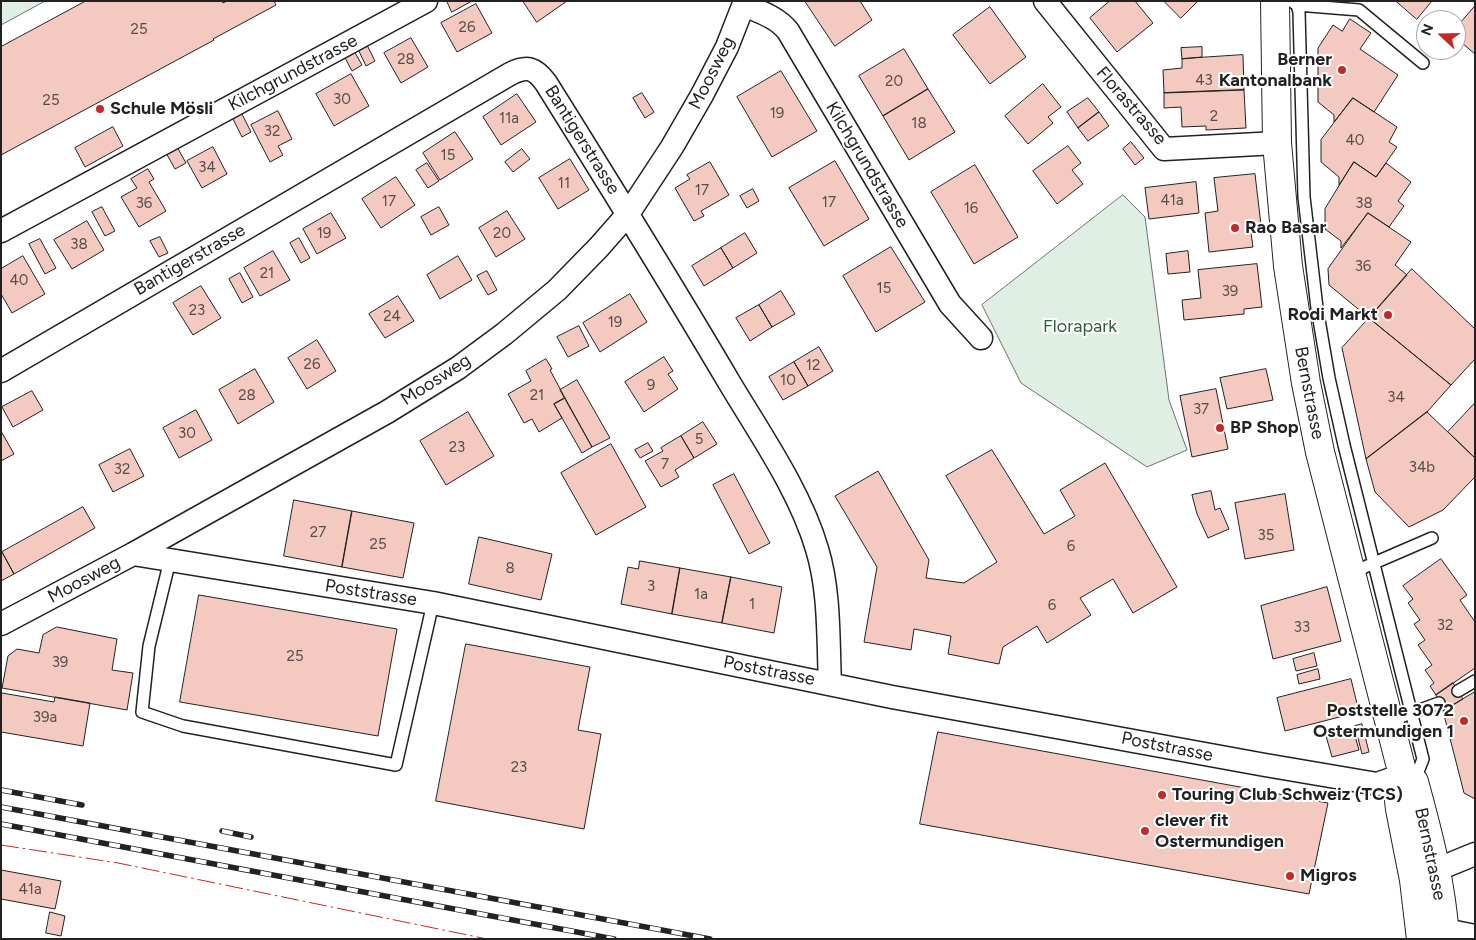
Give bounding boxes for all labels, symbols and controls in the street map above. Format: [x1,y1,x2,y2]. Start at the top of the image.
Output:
north arrow [1416,10,1466,60]
house number: 26 [459,19,475,37]
house number: 25 [130,21,148,39]
text: N [1418,22,1437,38]
street label: Kilchgrundstrasse [225,30,361,116]
street label: Moosweg [684,33,740,113]
place label: Berner Kantonalbank [1219,49,1332,92]
house number: 28 [397,51,415,69]
street label: Florastrasse [1091,63,1171,149]
marker: Berner Kantonalbank [1336,64,1348,76]
house number: 43 [1195,72,1213,90]
house number: 20 [885,73,903,91]
street label: Bantigerstrasse [540,81,624,199]
house number: 30 [333,91,351,109]
house number: 25 [42,92,60,110]
place label: Schule Mösli [110,98,213,120]
street label: Kilchgrundstrasse [821,98,913,232]
marker: Schule Mösli [94,103,106,115]
house number: 19 [770,105,784,123]
house number: 2 [1210,108,1218,126]
house number: 11a [499,110,519,128]
house number: 18 [911,115,927,133]
house number: 32 [264,123,280,141]
house number: 40 [1346,132,1364,150]
house number: 15 [441,147,455,165]
house number: 34 [198,159,216,177]
house number: 11 [558,175,570,193]
house number: 17 [695,182,709,200]
house number: 41a [1160,192,1184,210]
house number: 17 [382,193,396,211]
house number: 17 [822,194,836,212]
house number: 36 [136,195,152,213]
house number: 38 [1355,195,1373,213]
house number: 16 [964,200,978,218]
place label: Rao Basar [1245,217,1326,239]
street label: Bantigerstrasse [131,219,249,301]
marker: Rao Basar [1229,222,1241,234]
house number: 19 [317,225,331,243]
house number: 20 [493,225,511,243]
house number: 38 [70,236,88,254]
house number: 36 [1355,258,1371,276]
house number: 21 [260,265,274,283]
house number: 40 [10,272,28,290]
house number: 15 [877,280,891,298]
house number: 39 [1222,283,1238,301]
house number: 23 [189,302,205,320]
place label: Rodi Markt [1287,304,1378,326]
house number: 24 [383,308,401,326]
marker: Rodi Markt [1382,309,1394,321]
house number: 19 [608,314,622,332]
park label: Florapark [1043,316,1117,338]
street label: Bernstrasse [1289,345,1329,441]
street label: Moosweg [397,349,475,411]
house number: 26 [304,356,320,374]
house number: 12 [806,357,820,375]
house number: 10 [780,372,796,390]
house number: 9 [647,377,655,395]
house number: 28 [238,387,256,405]
house number: 21 [530,387,544,405]
house number: 34 [1387,389,1405,407]
house number: 37 [1193,401,1209,419]
place label: BP Shop [1230,417,1299,439]
marker: BP Shop [1214,422,1226,434]
house number: 30 [178,425,196,443]
house number: 5 [695,431,703,449]
house number: 23 [449,439,465,457]
house number: 7 [661,456,669,474]
house number: 34b [1409,459,1435,477]
house number: 32 [114,461,130,479]
house number: 27 [310,524,326,542]
house number: 35 [1258,527,1274,545]
house number: 25 [369,536,387,554]
house number: 6 [1067,538,1075,556]
street label: Moosweg [44,552,124,608]
house number: 8 [505,560,515,578]
street label: Poststrasse [323,575,419,611]
house number: 3 [647,578,655,596]
house number: 1a [694,586,708,604]
house number: 1 [749,596,755,614]
house number: 6 [1048,597,1056,615]
house number: 32 [1437,617,1453,635]
house number: 33 [1294,619,1310,637]
house number: 25 [286,648,304,666]
street label: Poststrasse [721,652,817,690]
house number: 39 [52,654,68,672]
place label: Poststelle 3072 Ostermundigen 1 [1313,700,1454,742]
house number: 39a [33,709,57,727]
marker: Poststelle 3072 Ostermundigen 1 [1458,715,1470,727]
street label: Poststrasse [1119,728,1215,766]
house number: 23 [511,759,527,777]
place label: Touring Club Schweiz (TCS) [1172,784,1403,806]
marker: Touring Club Schweiz (TCS) [1156,789,1168,801]
street label: Bernstrasse [1410,806,1450,902]
place label: clever fit Ostermundigen [1155,810,1284,852]
marker: clever fit Ostermundigen [1139,825,1151,837]
place label: Migros [1300,865,1357,887]
marker: Migros [1284,870,1296,882]
house number: 41a [18,881,42,899]

